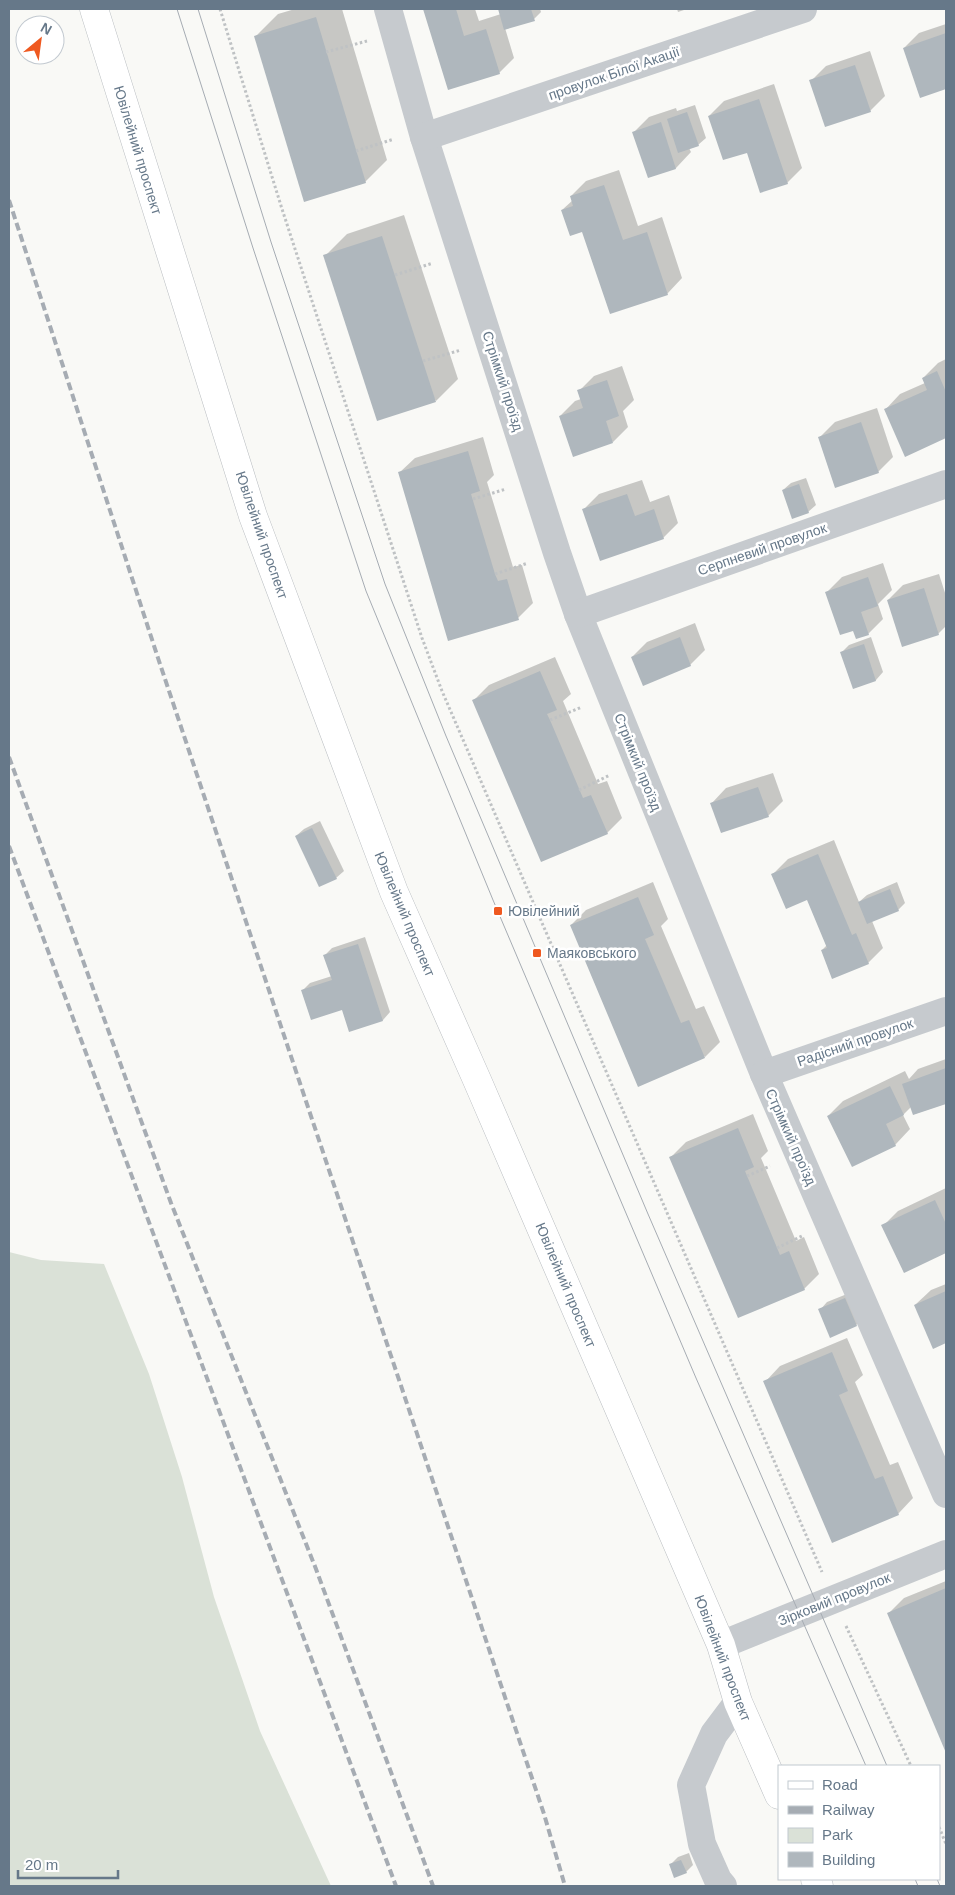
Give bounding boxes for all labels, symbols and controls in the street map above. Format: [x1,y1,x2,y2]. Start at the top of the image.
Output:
north arrow [15,15,65,65]
text: N [38,19,55,38]
street label: провулок Білої Акації [546,43,682,103]
street label: Ювілейний проспект [111,84,165,217]
street label: Стрімкий проїзд [479,329,527,433]
street label: Ювілейний проспект [233,469,292,601]
street label: Серпневий провулок [696,519,829,579]
street label: Стрімкий проїзд [611,711,665,813]
street label: Ювілейний проспект [371,849,439,979]
place label: Ювілейний [508,903,580,919]
marker: Ювілейний [492,905,504,917]
place label: Маяковського [547,945,637,961]
marker: Маяковського [531,947,543,959]
street label: Радісний провулок [795,1014,916,1069]
street label: Стрімкий проїзд [763,1086,819,1188]
street label: Ювілейний проспект [532,1220,600,1350]
street label: Зірковий провулок [776,1569,893,1629]
street label: Ювілейний проспект [692,1593,755,1724]
legend [778,1765,940,1880]
text: Road [822,1776,858,1793]
text: Railway [822,1801,875,1818]
text: Park [822,1826,853,1843]
scale bar [18,1848,118,1880]
text: Building [822,1851,875,1868]
text: 20 m [25,1856,58,1873]

